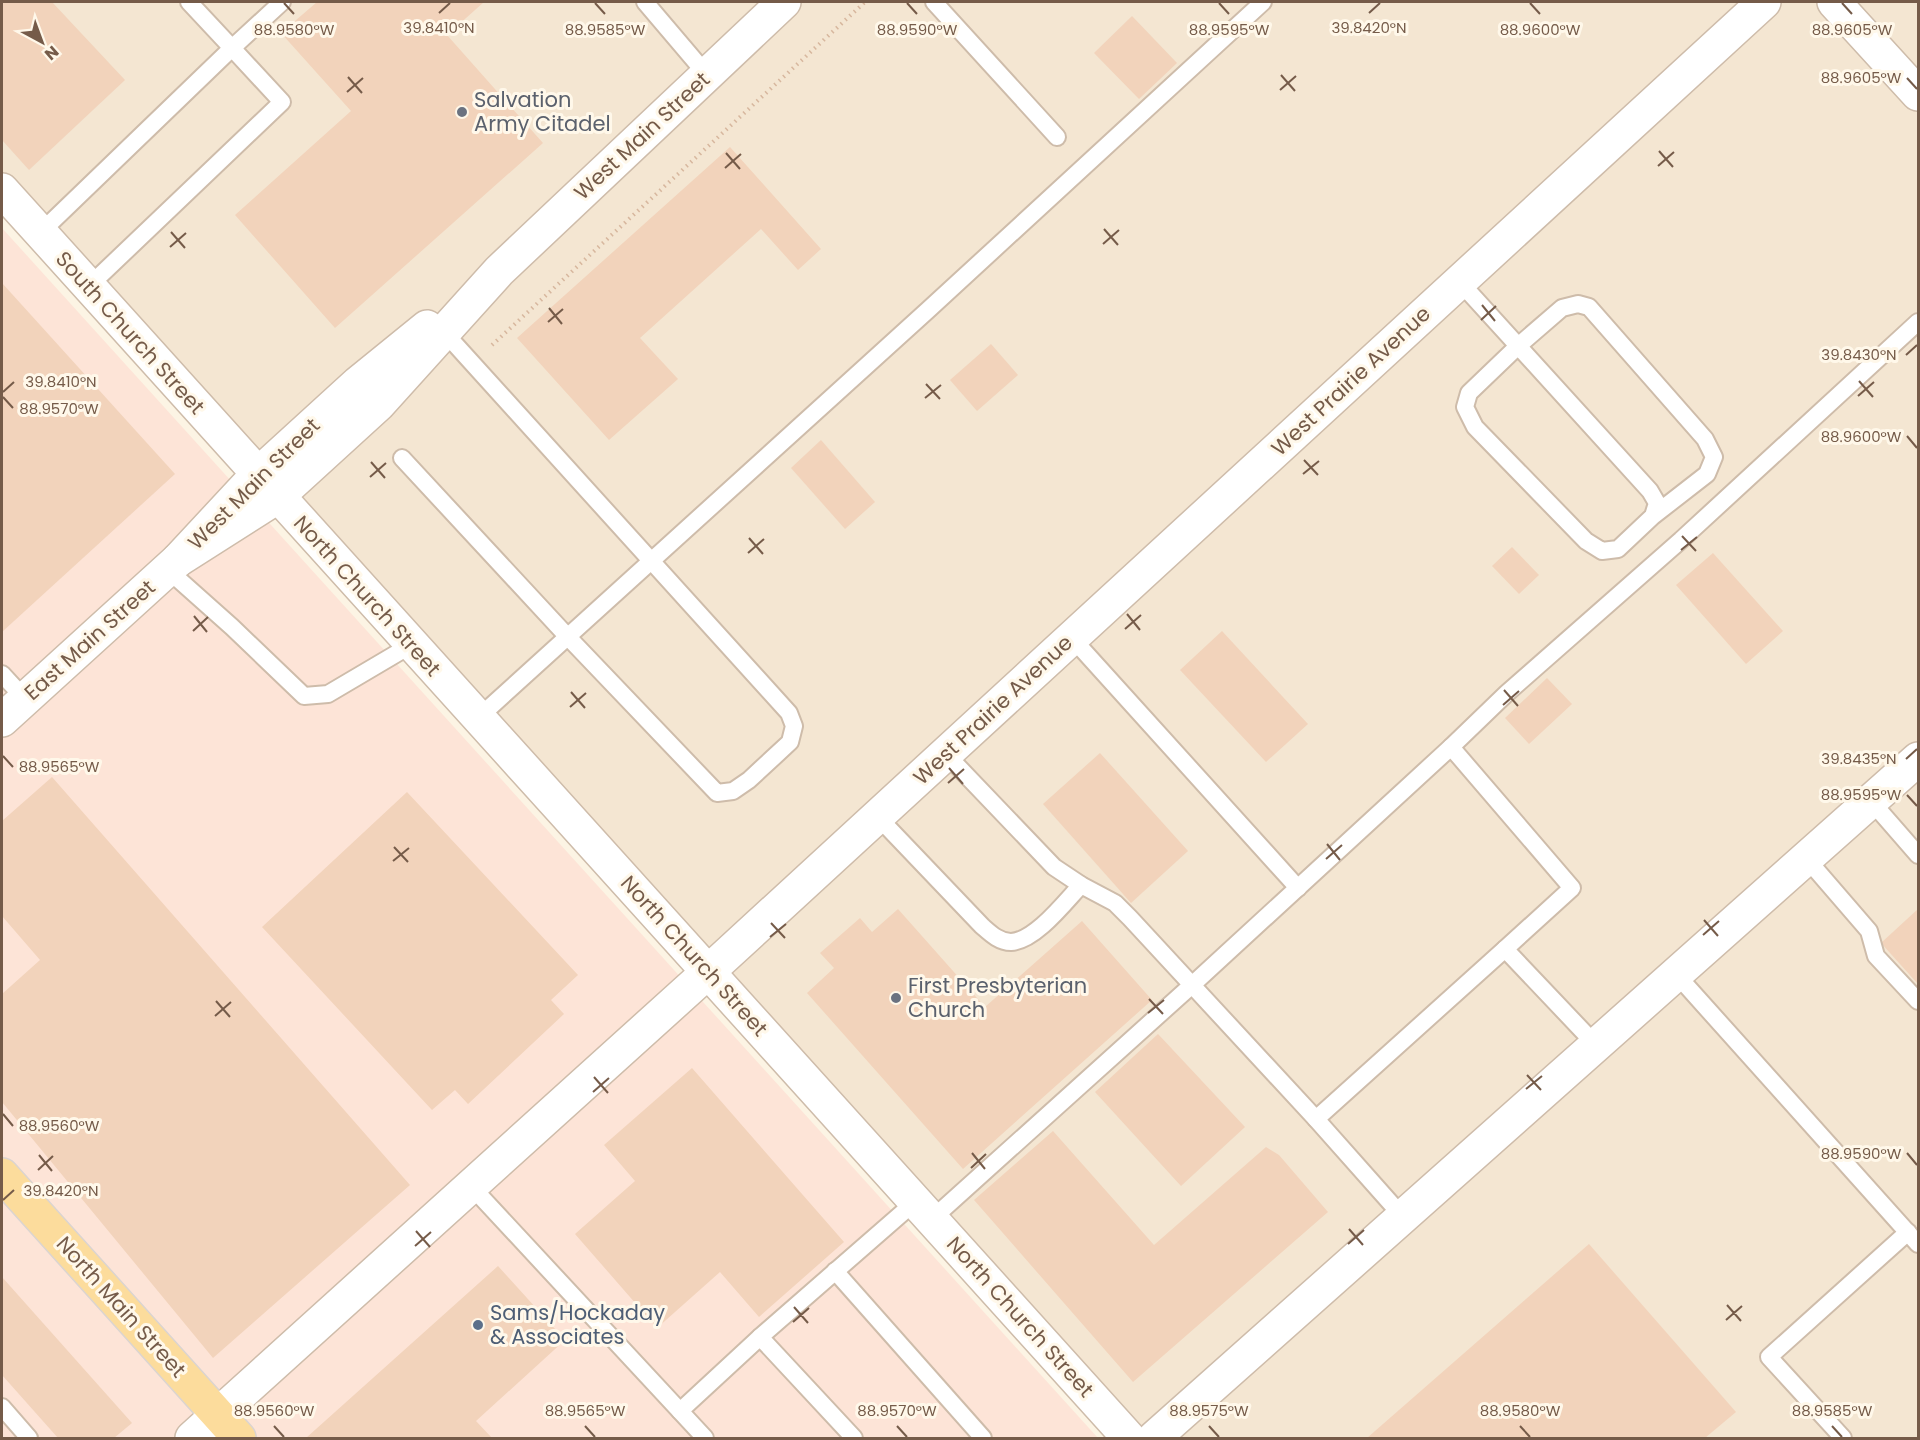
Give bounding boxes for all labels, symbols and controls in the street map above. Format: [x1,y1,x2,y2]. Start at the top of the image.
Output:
north arrow [12,12,72,72]
text: 39.8410°N [403,17,475,38]
text: 39.8420°N [1331,17,1407,38]
text: 88.9580°W [254,19,335,40]
text: 88.9585°W [565,19,646,40]
text: 88.9590°W [877,19,958,40]
text: 88.9595°W [1189,19,1270,40]
text: 88.9600°W [1500,19,1581,40]
text: 88.9605°W [1812,19,1893,40]
text: N [39,40,64,66]
street label: West Main Street [568,65,716,206]
text: 88.9605°W [1821,67,1902,88]
place label: Salvation Army Citadel [474,85,611,138]
marker: Salvation Army Citadel [455,105,469,119]
street label: South Church Street [49,245,211,420]
street label: West Prairie Avenue [1265,299,1436,462]
text: 39.8430°N [1821,344,1897,365]
text: 39.8410°N [25,371,97,392]
text: 88.9570°W [19,398,99,419]
street label: West Main Street [181,411,326,556]
text: 88.9600°W [1821,426,1902,447]
street label: North Church Street [287,509,447,682]
street label: East Main Street [18,573,161,706]
street label: West Prairie Avenue [907,628,1078,791]
text: 39.8435°N [1821,748,1897,769]
text: 88.9565°W [19,756,100,777]
text: 88.9595°W [1821,784,1902,805]
street label: North Church Street [614,869,774,1042]
place label: First Presbyterian Church [908,971,1087,1024]
marker: First Presbyterian Church [889,991,903,1005]
text: 88.9560°W [19,1115,100,1136]
text: 88.9590°W [1821,1143,1902,1164]
text: 39.8420°N [23,1180,99,1201]
street label: North Main Street [50,1230,193,1384]
street label: North Church Street [940,1230,1100,1403]
place label: Sams/Hockaday & Associates [490,1298,665,1351]
marker: Sams/Hockaday & Associates [471,1318,485,1332]
text: 88.9560°W [234,1400,315,1421]
text: 88.9565°W [545,1400,626,1421]
text: 88.9570°W [857,1400,937,1421]
text: 88.9575°W [1169,1400,1249,1421]
text: 88.9580°W [1480,1400,1561,1421]
text: 88.9585°W [1792,1400,1873,1421]

